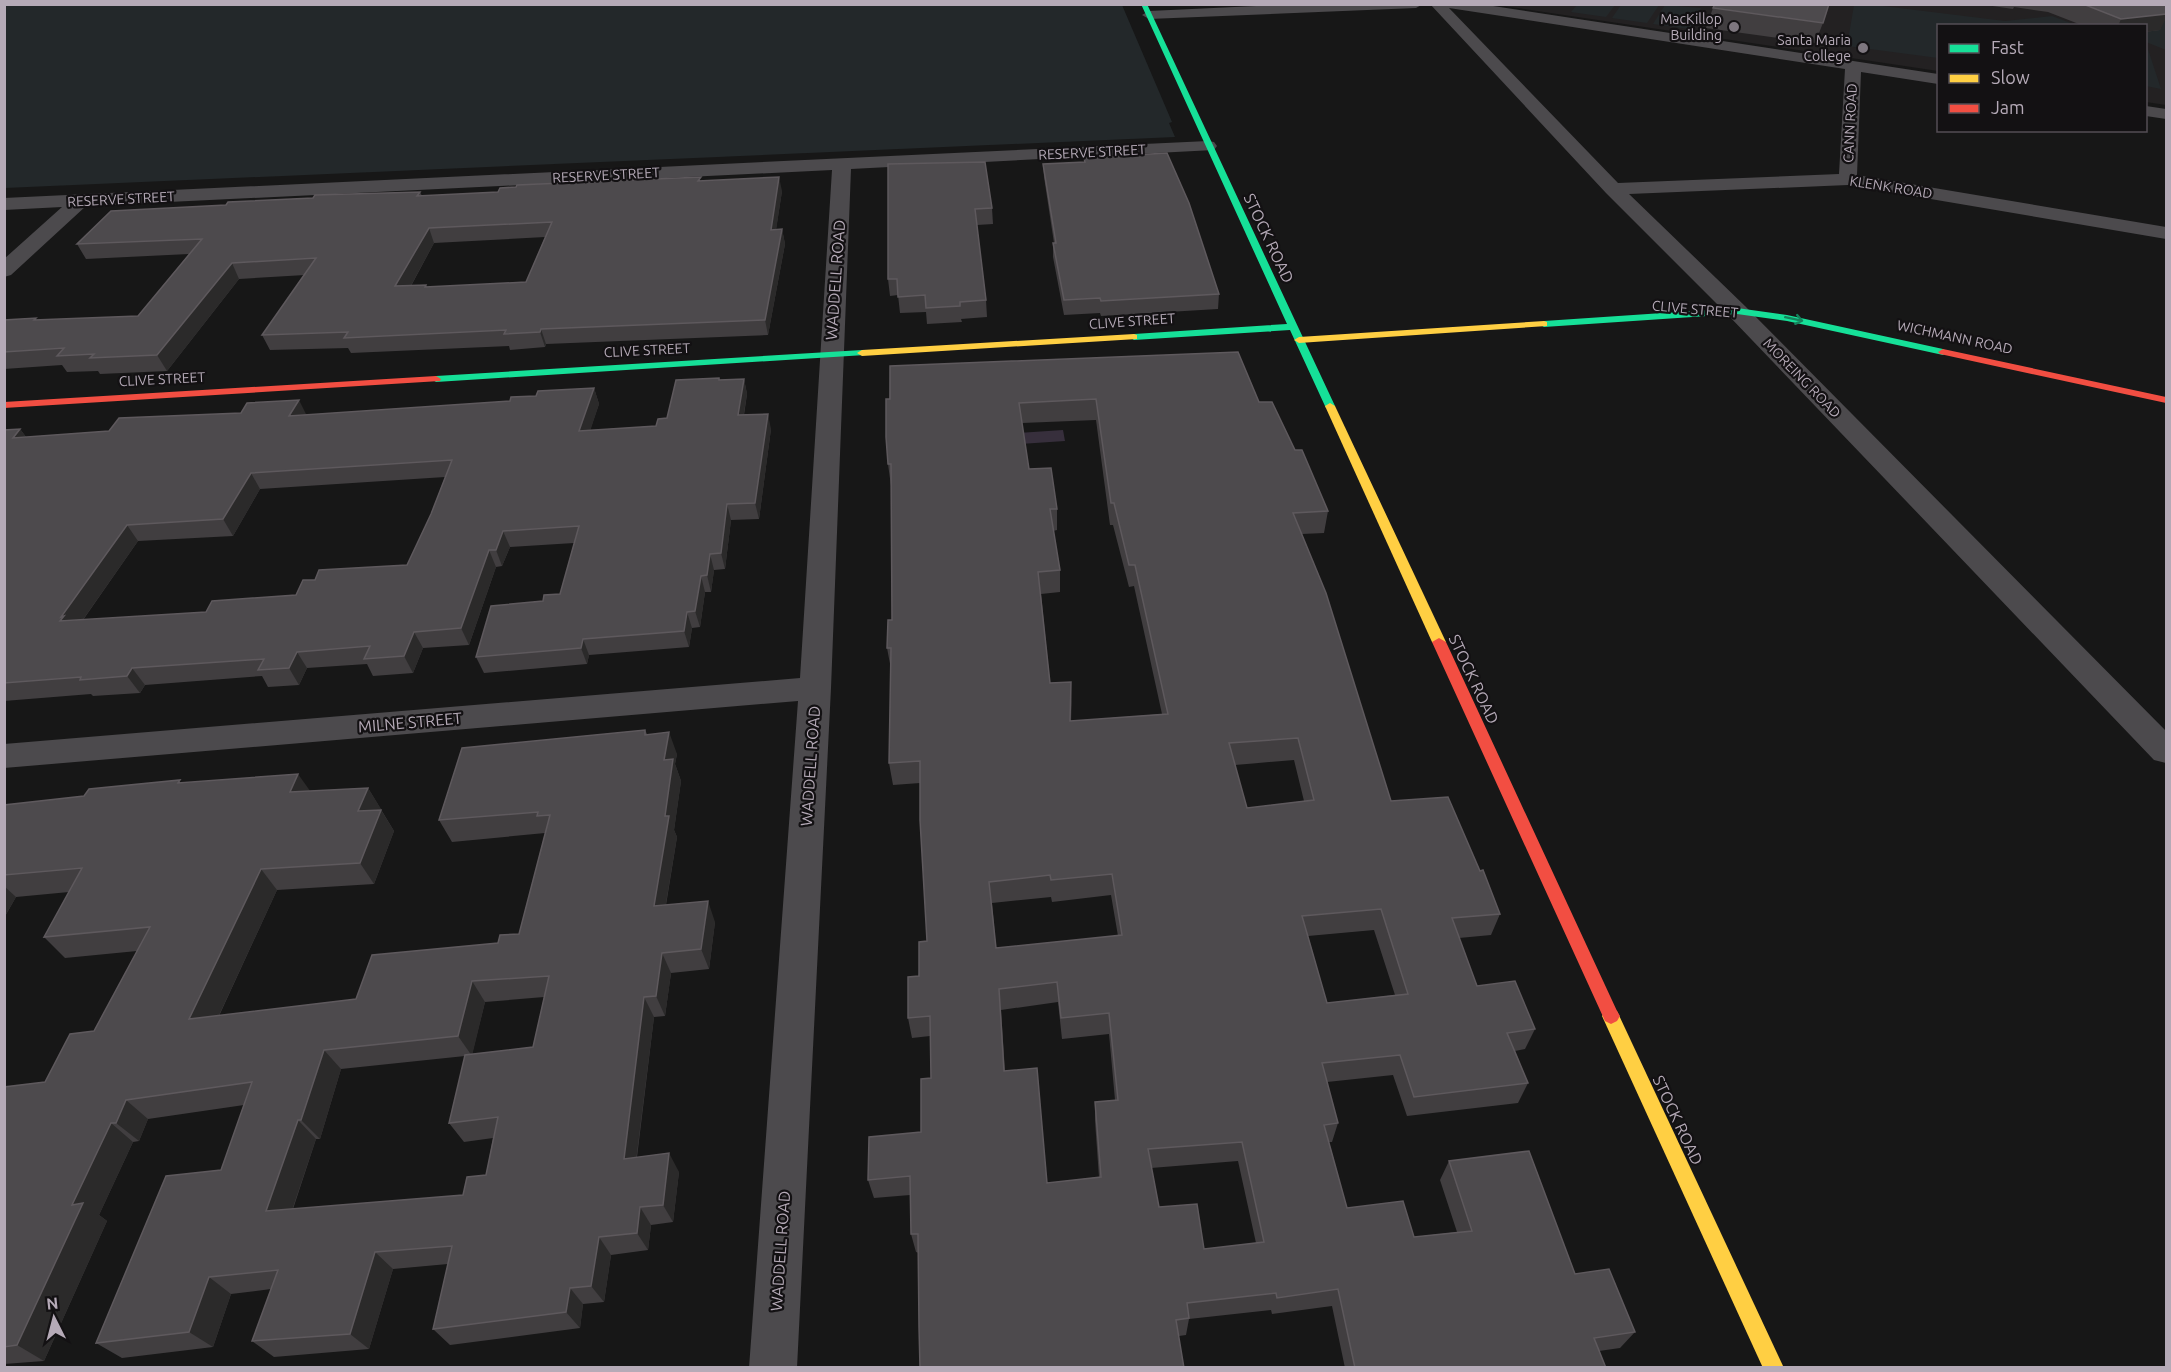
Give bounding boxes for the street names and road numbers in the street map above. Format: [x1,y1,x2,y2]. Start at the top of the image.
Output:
street label: CANN ROAD [1840,83,1860,163]
street label: RESERVE STREET [1038,141,1146,163]
street label: RESERVE STREET [552,164,660,186]
street label: KLENK ROAD [1848,173,1934,201]
street label: RESERVE STREET [67,188,175,210]
street label: STOCK ROAD [1240,190,1298,286]
street label: WADDELL ROAD [822,219,848,341]
street label: CLIVE STREET [1651,297,1739,321]
street label: CLIVE STREET [1088,310,1176,332]
street label: WICHMANN ROAD [1896,317,2014,357]
street label: MOREING ROAD [1760,335,1844,421]
street label: CLIVE STREET [603,340,691,360]
street label: CLIVE STREET [118,369,206,389]
street label: STOCK ROAD [1445,631,1503,727]
street label: WADDELL ROAD [797,705,823,827]
street label: MILNE STREET [357,708,463,736]
street label: STOCK ROAD [1649,1072,1707,1168]
street label: WADDELL ROAD [767,1190,793,1312]

